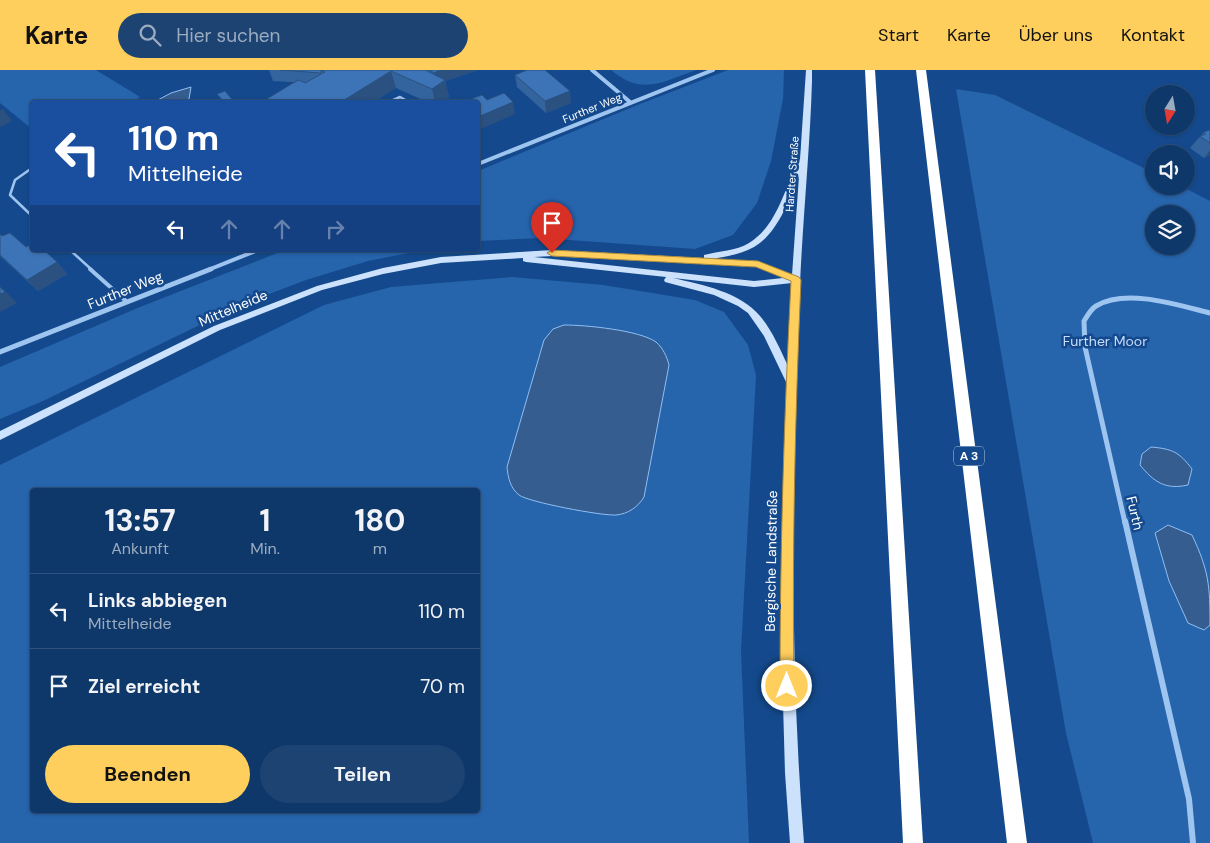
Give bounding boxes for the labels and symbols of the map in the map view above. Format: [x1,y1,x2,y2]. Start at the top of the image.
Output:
north arrow [1145,85,1195,135]
street label: Further Weg [560,90,624,126]
street label: Hardter Straße [782,136,802,212]
pin [531,202,573,253]
street label: Further Weg [85,267,165,313]
street label: Mittelheide [196,285,270,331]
park label: Further Moor [1063,332,1147,350]
road number: A 3 [954,446,984,466]
street label: Bergische Landstraße [761,490,781,632]
street label: Furth [1122,494,1148,532]
position arrow [760,659,812,711]

